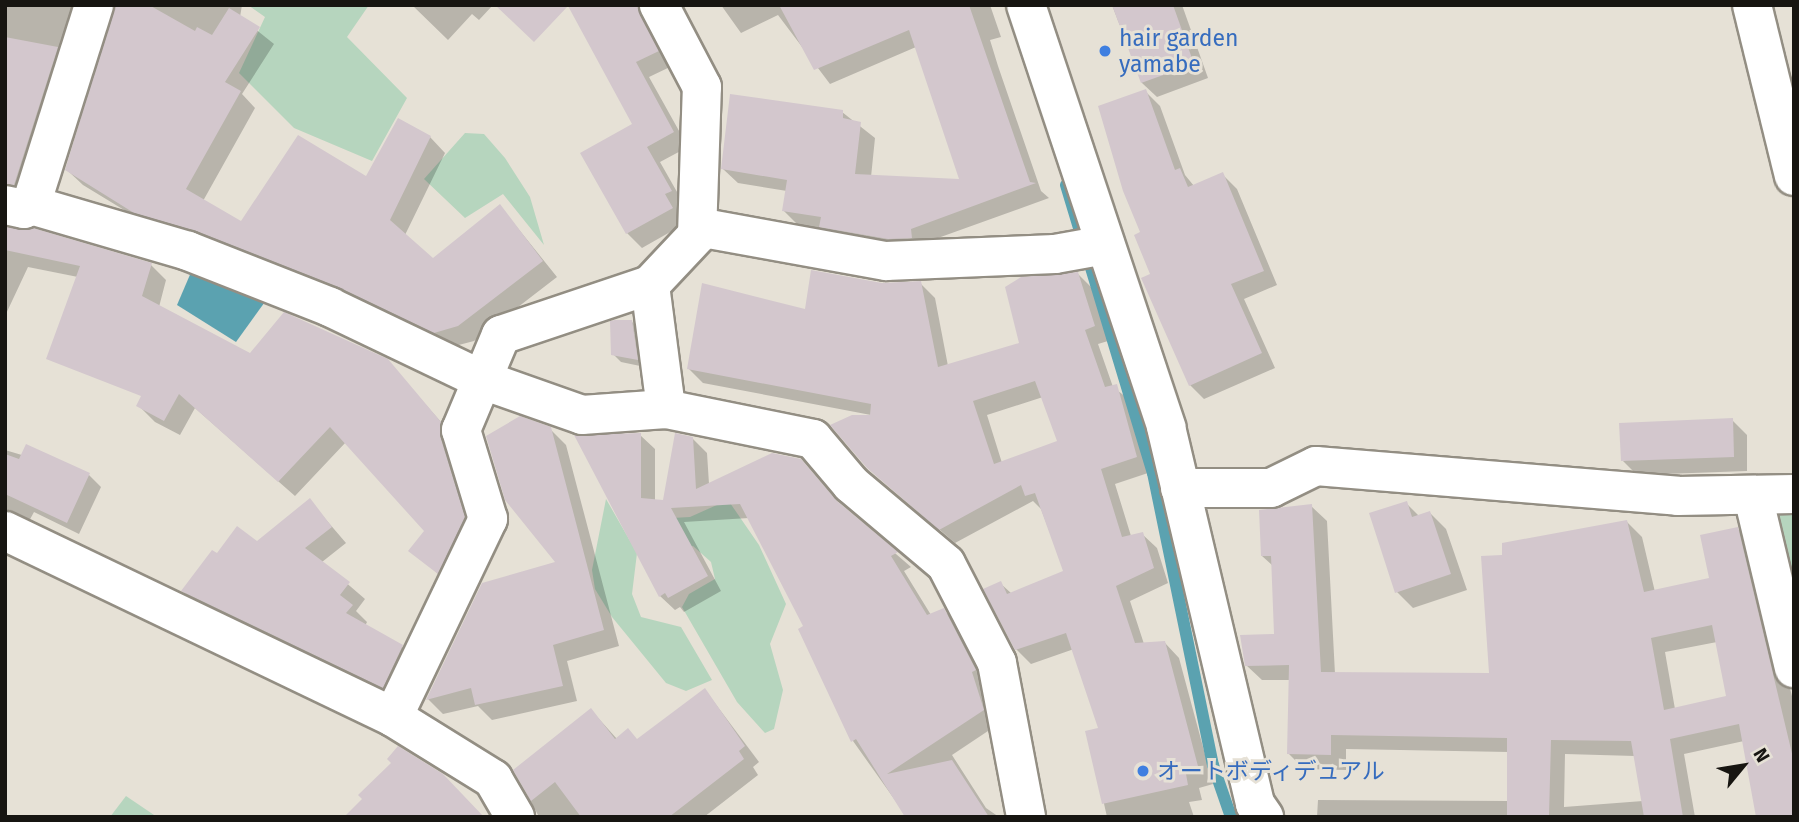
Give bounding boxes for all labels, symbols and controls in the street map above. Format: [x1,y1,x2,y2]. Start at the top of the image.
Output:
place label: hair garden yamabe [1119,24,1238,78]
marker: hair garden yamabe [1097,43,1113,59]
north arrow [1708,731,1778,801]
text: N [1749,744,1775,766]
place label: オートボディデュアル [1157,757,1387,785]
marker: オートボディデュアル [1135,763,1151,779]

